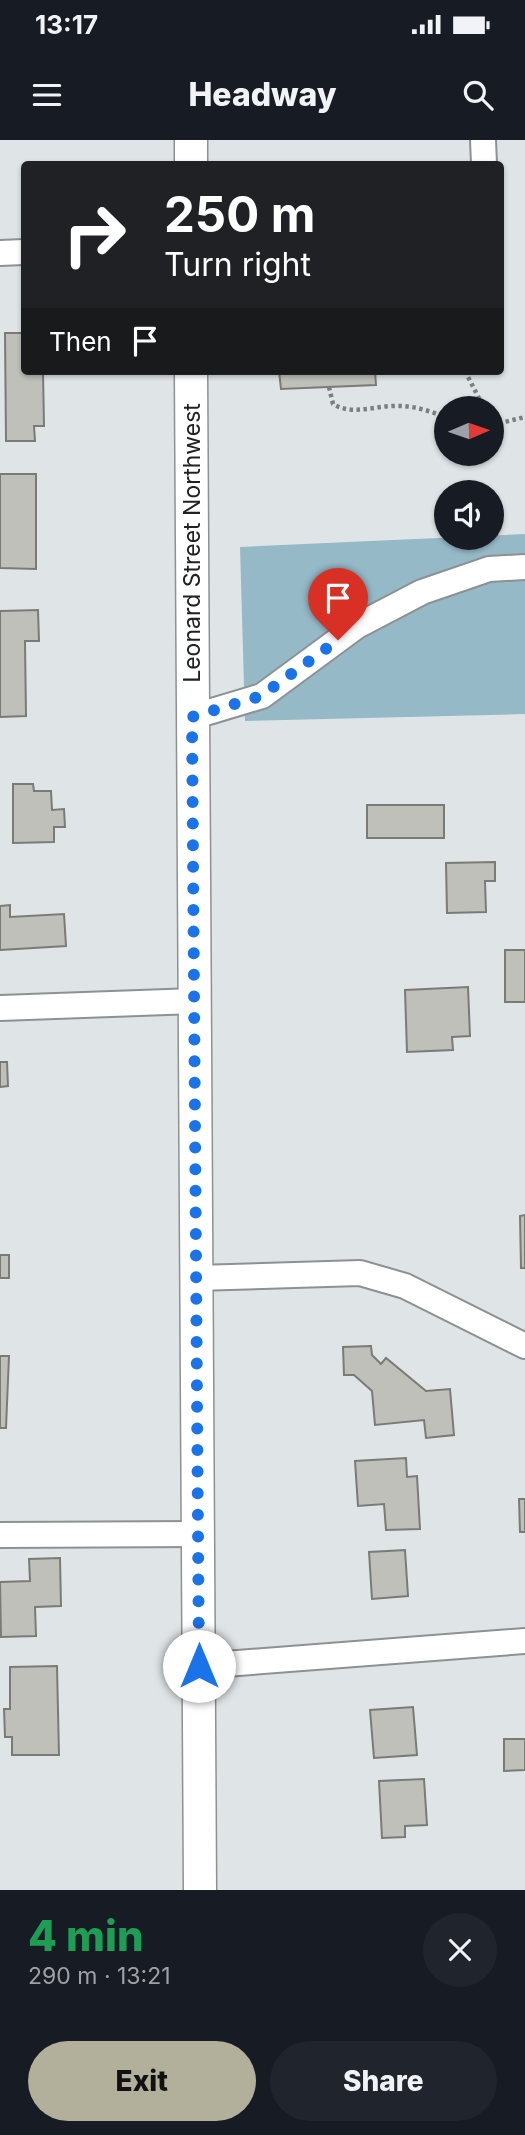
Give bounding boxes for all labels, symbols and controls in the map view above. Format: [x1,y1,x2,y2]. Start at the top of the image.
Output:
text: 13:17 [35,9,98,40]
text: Headway [188,75,337,114]
icon: menu [28,76,66,114]
icon: search [459,76,497,114]
text: 250 m [164,185,316,244]
icon: right [49,189,140,280]
text: Turn right [164,245,311,284]
icon: arrive [126,322,164,360]
text: Then [49,326,112,357]
north arrow [434,396,504,466]
map controls [434,396,504,550]
street label: Leonard Street Northwest [178,403,206,683]
button: sound [434,480,504,550]
pin [308,568,368,640]
icon: arrive [319,579,357,617]
position arrow [162,1629,236,1703]
text: 4 min [28,1910,144,1961]
button: close [423,1913,497,1987]
text: 290 m · 13:21 [28,1962,171,1990]
button: Exit [28,2041,256,2121]
button: Share [270,2041,497,2121]

